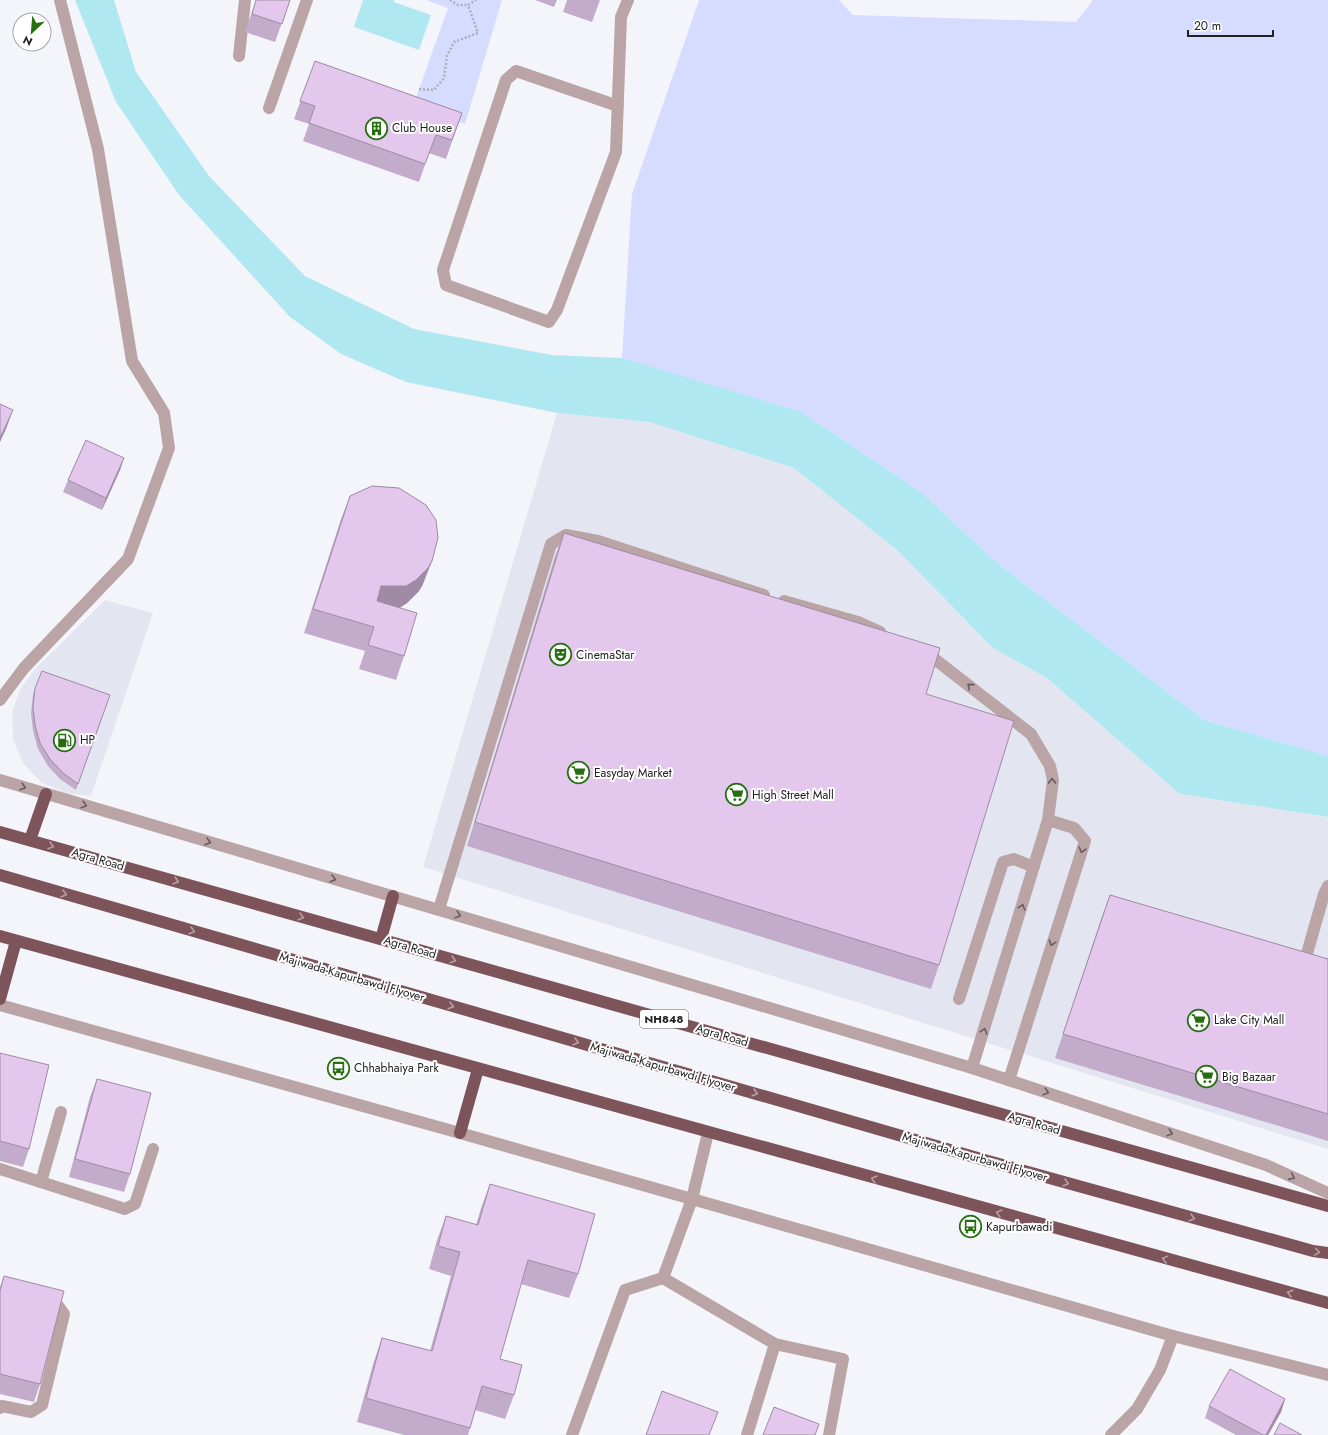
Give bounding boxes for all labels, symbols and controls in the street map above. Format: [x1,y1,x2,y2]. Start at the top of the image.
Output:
north arrow [12,12,52,52]
scale bar [1188,12,1273,38]
text: 20 m [1194,17,1221,35]
text: N [20,32,35,50]
building icon: Club House [363,115,389,141]
place label: Club House [392,119,452,137]
theatre icon: CinemaStar [547,642,573,668]
place label: CinemaStar [576,646,635,664]
one-way arrow [968,684,975,691]
fuel station icon: HP [51,727,77,753]
place label: HP [80,731,96,749]
supermarket icon: Easyday Market [566,760,592,786]
place label: Easyday Market [594,764,672,782]
one-way arrow [1048,778,1056,784]
one-way arrow [19,782,26,791]
supermarket icon: High Street Mall [723,782,749,808]
place label: High Street Mall [752,786,834,804]
one-way arrow [80,800,87,809]
one-way arrow [205,837,212,846]
one-way arrow [47,841,54,850]
street label: Agra Road [69,843,127,875]
one-way arrow [1078,846,1087,853]
one-way arrow [329,874,336,883]
one-way arrow [173,877,179,885]
one-way arrow [61,889,68,898]
one-way arrow [1017,903,1026,910]
one-way arrow [454,910,461,919]
one-way arrow [298,912,305,921]
one-way arrow [188,926,195,935]
street label: Agra Road [381,931,439,963]
one-way arrow [1049,940,1057,947]
street label: Majiwada-Kapurbawdi Flyover [277,948,428,1007]
one-way arrow [450,955,457,963]
one-way arrow [448,1001,455,1010]
supermarket icon: Lake City Mall [1185,1007,1211,1033]
road number: NH848 [640,1010,688,1028]
place label: Lake City Mall [1214,1011,1284,1029]
street label: Agra Road [693,1019,751,1051]
one-way arrow [979,1028,988,1035]
one-way arrow [573,1037,580,1046]
street label: Majiwada-Kapurbawdi Flyover [588,1038,739,1097]
bus stop icon: Chhabhaiya Park [325,1055,351,1081]
place label: Chhabhaiya Park [354,1059,439,1077]
supermarket icon: Big Bazaar [1194,1064,1220,1090]
place label: Big Bazaar [1222,1068,1277,1086]
one-way arrow [1043,1088,1050,1096]
one-way arrow [752,1089,758,1097]
street label: Agra Road [1005,1107,1063,1139]
street label: Majiwada-Kapurbawdi Flyover [900,1128,1051,1187]
one-way arrow [1166,1128,1173,1137]
one-way arrow [1288,1172,1296,1180]
one-way arrow [870,1175,877,1184]
one-way arrow [1063,1178,1070,1187]
one-way arrow [996,1210,1002,1218]
one-way arrow [1188,1213,1195,1221]
bus stop icon: Kapurbawadi [958,1214,984,1240]
place label: Kapurbawadi [986,1218,1052,1236]
one-way arrow [1314,1247,1320,1255]
one-way arrow [1162,1255,1169,1264]
one-way arrow [1287,1290,1293,1298]

